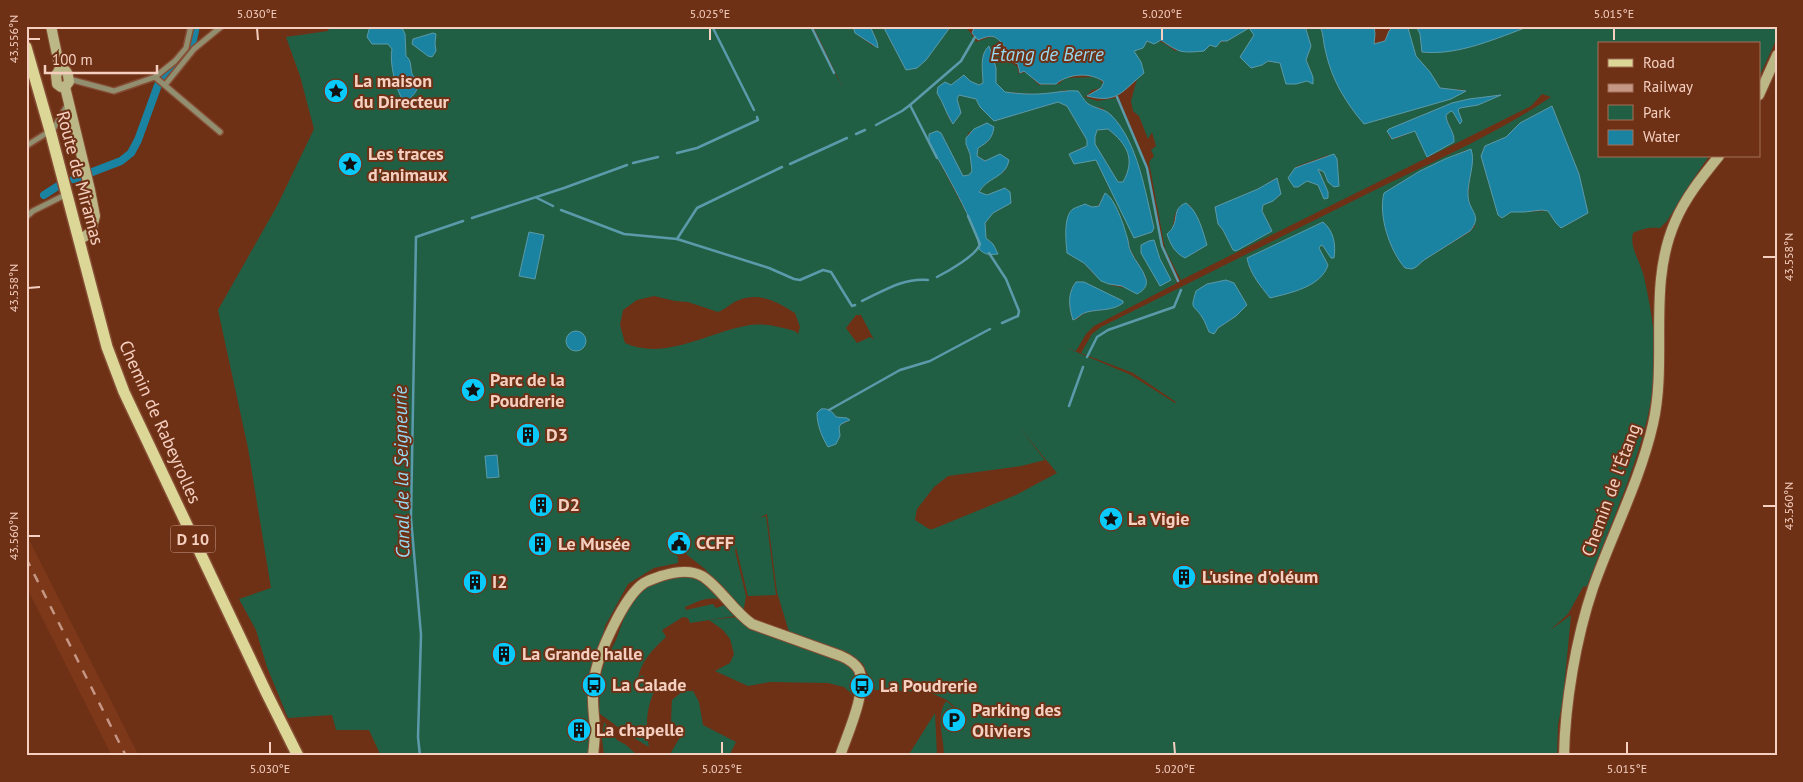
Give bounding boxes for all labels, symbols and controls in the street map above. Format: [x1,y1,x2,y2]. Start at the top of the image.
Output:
text: 5.030°E [237,6,277,21]
text: 5.025°E [690,6,730,21]
text: 5.020°E [1142,6,1182,21]
text: 5.015°E [1594,6,1634,21]
text: 43.556°N [6,15,21,63]
scale bar [45,42,158,74]
water label: Étang de Berre [990,42,1104,66]
legend [1598,42,1760,158]
text: 100 m [52,50,93,69]
text: Road [1643,53,1675,72]
place label: La maison du Directeur [354,69,450,113]
text: Railway [1643,77,1693,96]
place icon: La maison du Directeur [323,78,349,104]
text: Park [1643,103,1671,122]
street label: Route de Miramas [52,108,109,247]
text: Water [1643,127,1680,146]
place label: Les traces d'animaux [368,142,448,186]
place icon: Les traces d'animaux [337,151,363,177]
text: 43.558°N [1781,233,1796,281]
text: 43.558°N [6,264,21,312]
street label: Chemin de Rabeyrolles [114,337,207,507]
place label: Parc de la Poudrerie [490,368,565,412]
place icon: Parc de la Poudrerie [460,377,486,403]
water label: Canal de la Seigneurie [387,385,415,558]
street label: Chemin de l’Étang [1576,420,1645,560]
building icon: D3 [515,422,541,448]
place label: D3 [546,423,568,446]
text: 43.560°N [1781,482,1796,530]
building icon: D2 [528,492,554,518]
place label: D2 [558,493,580,516]
place icon: La Vigie [1098,506,1124,532]
place label: La Vigie [1128,507,1190,530]
text: 43.560°N [6,512,21,560]
road number: D 10 [170,526,216,552]
public building icon: CCFF [666,530,692,556]
building icon: Le Musée [527,531,553,557]
place label: CCFF [696,531,734,554]
place label: Le Musée [558,532,630,555]
building icon: L'usine d'oléum [1171,564,1197,590]
place label: L'usine d'oléum [1202,565,1318,588]
building icon: I2 [462,569,488,595]
place label: I2 [492,570,507,593]
building icon: La Grande halle [491,641,517,667]
place label: La Grande halle [522,642,642,665]
bus stop icon: La Calade [581,672,607,698]
place label: La Calade [612,673,686,696]
bus stop icon: La Poudrerie [849,673,875,699]
place label: La Poudrerie [880,674,977,697]
place label: Parking des Oliviers [972,698,1062,742]
parking icon: Parking des Oliviers [941,707,967,733]
building icon: La chapelle [566,717,592,743]
place label: La chapelle [596,718,684,741]
text: 5.030°E [250,761,290,776]
text: 5.025°E [702,761,742,776]
text: 5.020°E [1155,761,1195,776]
text: 5.015°E [1607,761,1647,776]

